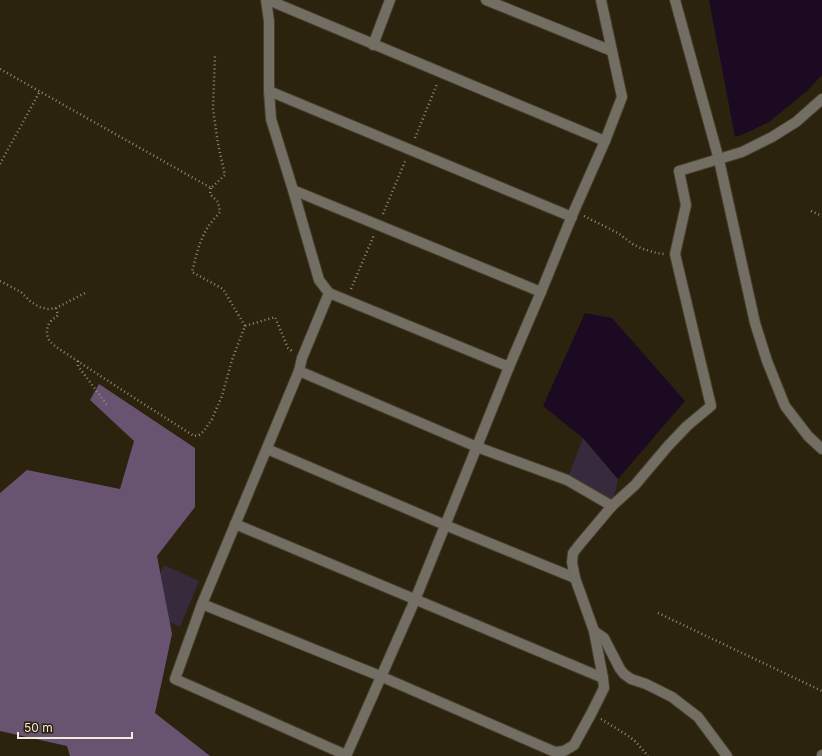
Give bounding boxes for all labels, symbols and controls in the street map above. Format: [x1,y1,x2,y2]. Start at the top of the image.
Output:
scale bar [18,714,132,740]
text: 50 m [24,720,53,735]

